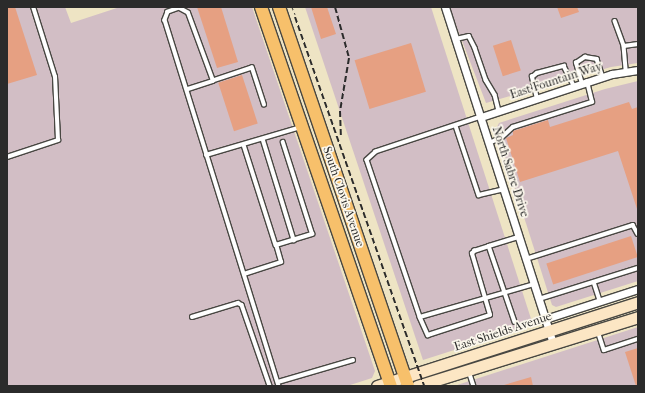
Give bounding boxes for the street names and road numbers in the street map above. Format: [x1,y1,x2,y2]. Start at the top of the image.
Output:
street label: East Fountain Way [508,59,604,103]
street label: North Sabre Drive [489,125,531,219]
street label: South Clovis Avenue [319,145,367,249]
street label: East Shields Avenue [452,309,554,355]

